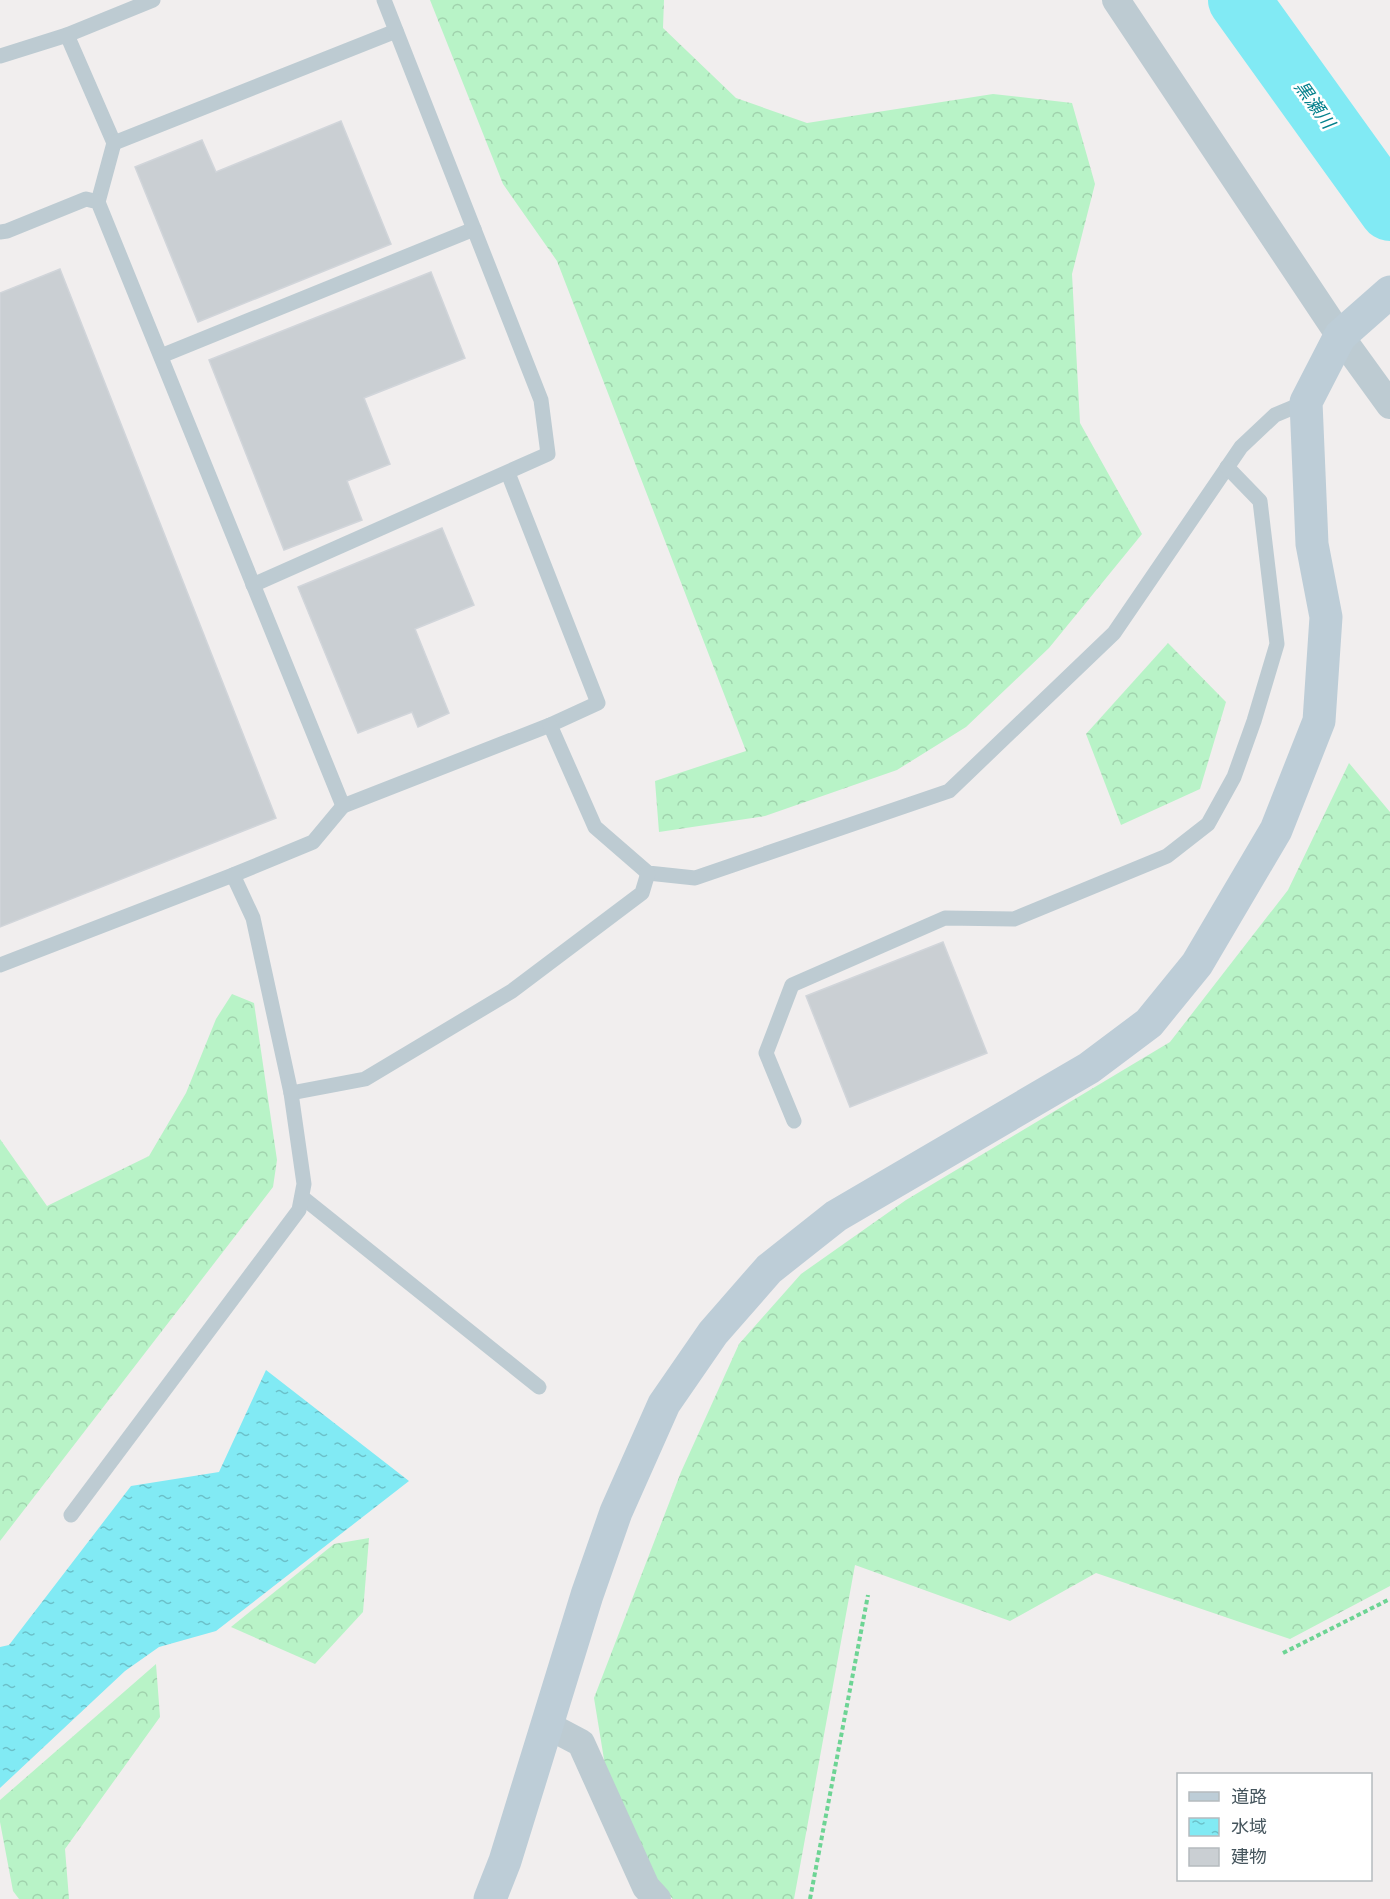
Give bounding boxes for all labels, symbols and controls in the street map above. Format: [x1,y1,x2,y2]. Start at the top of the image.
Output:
water label: 黒瀬川 [1288,76,1341,136]
legend [1177,1773,1372,1881]
text: 道路 [1231,1785,1267,1810]
text: 水域 [1231,1815,1267,1840]
text: 建物 [1231,1845,1267,1870]

